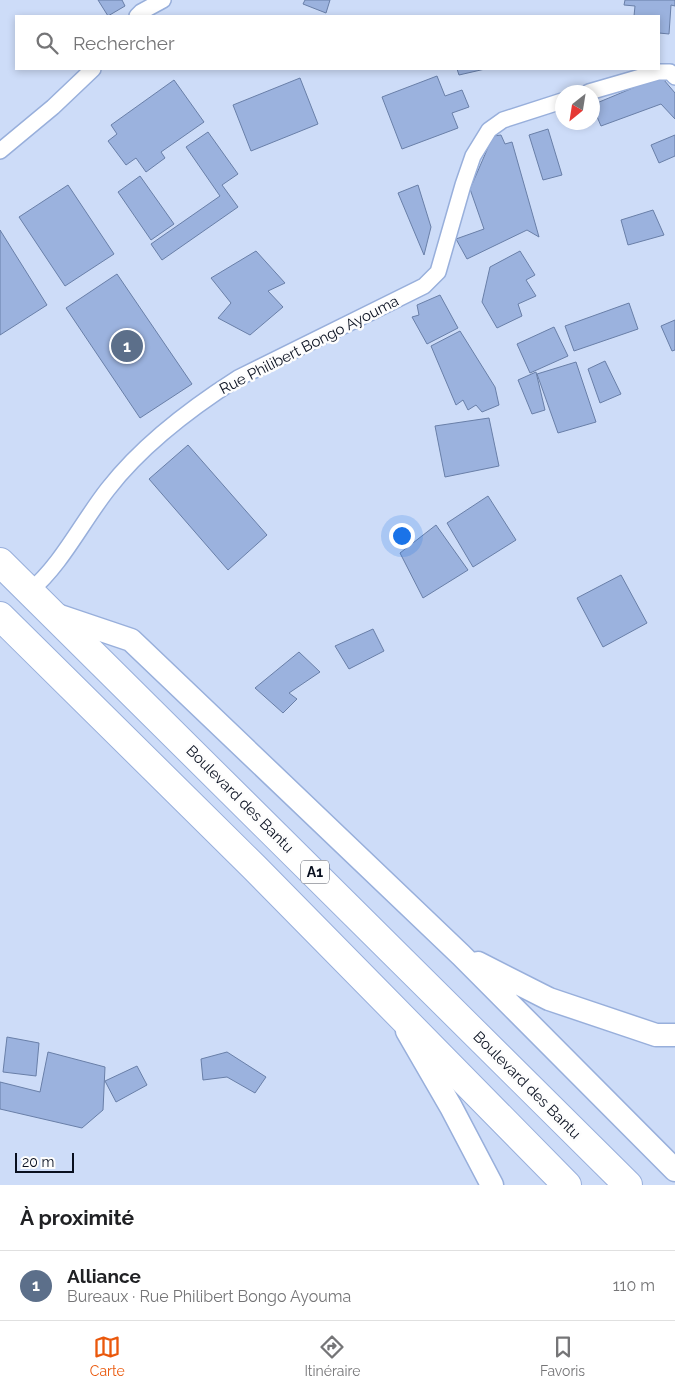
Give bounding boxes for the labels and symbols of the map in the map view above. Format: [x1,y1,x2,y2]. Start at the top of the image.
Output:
north arrow [555,85,600,130]
street label: Rue Philibert Bongo Ayouma [216,292,402,398]
pin: 1 [111,327,143,365]
your location [389,523,415,549]
street label: Boulevard des Bantu [182,741,298,857]
road number: A1 [301,860,329,884]
street label: Boulevard des Bantu [469,1027,585,1143]
scale bar [15,1150,74,1173]

